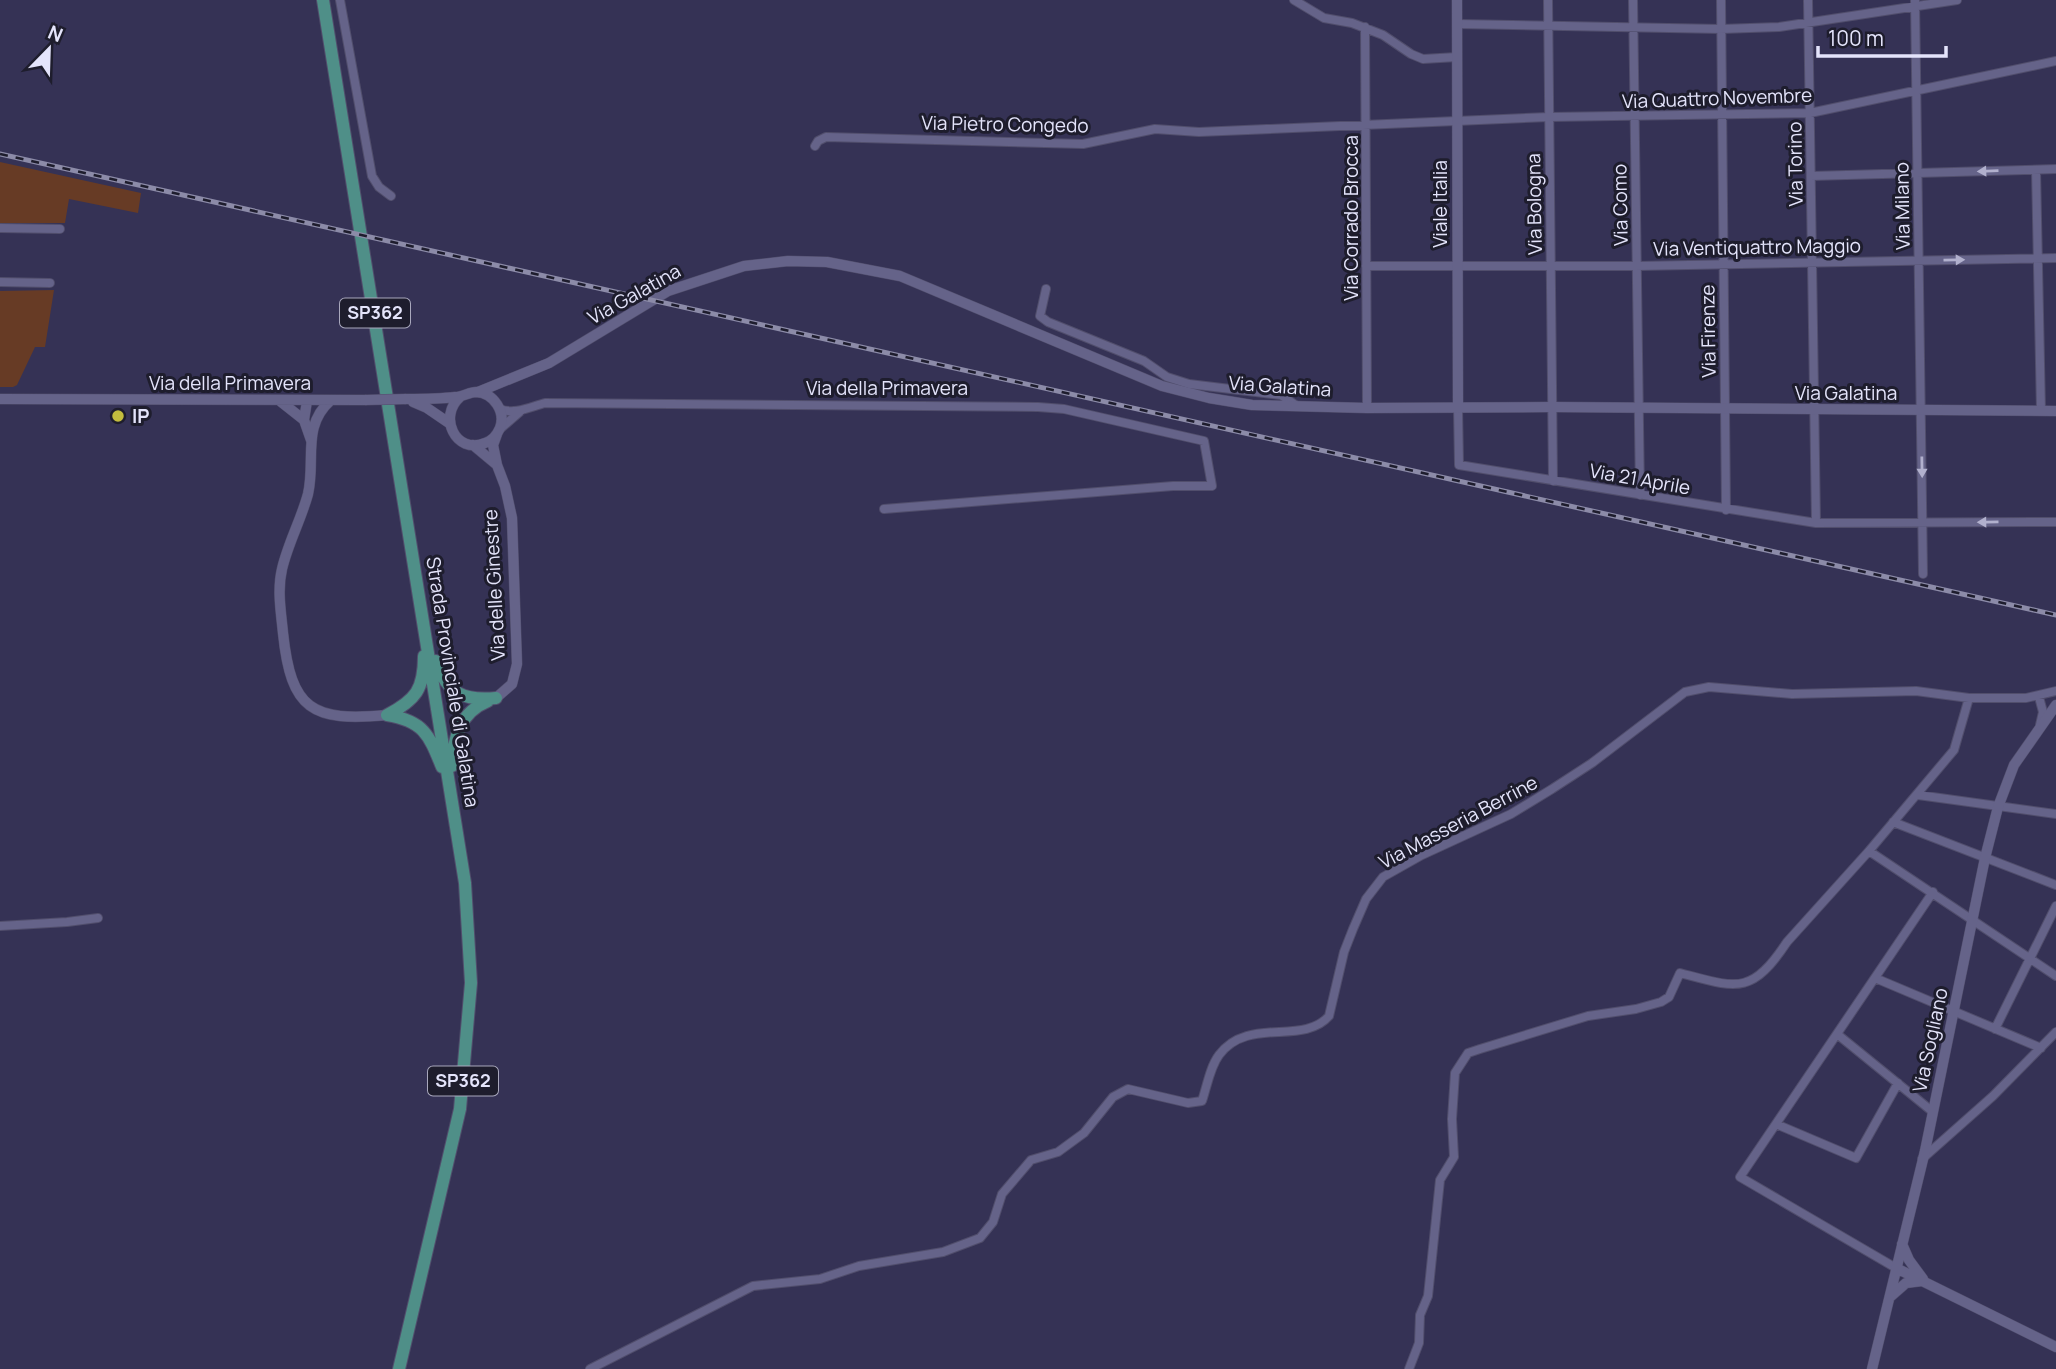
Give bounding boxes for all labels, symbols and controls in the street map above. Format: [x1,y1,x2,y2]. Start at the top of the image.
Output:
north arrow [14,14,84,84]
scale bar [1818,14,1946,58]
text: N [44,19,67,48]
text: 100 m [1828,24,1884,52]
street label: Via Quattro Novembre [1621,82,1813,114]
street label: Via Pietro Congedo [921,110,1089,138]
street label: Via Torino [1781,121,1809,207]
street label: Via Corrado Brocca [1338,135,1364,301]
street label: Via Bologna [1520,153,1548,255]
street label: Viale Italia [1427,160,1453,248]
street label: Via Milano [1888,162,1916,250]
street label: Via Como [1606,164,1634,246]
one-way arrow [1977,166,1999,177]
street label: Via Ventiquattro Maggio [1653,232,1861,262]
one-way arrow [1943,254,1965,266]
street label: Via Galatina [583,258,685,330]
street label: Via Firenze [1694,284,1722,378]
road number: SP362 [340,298,410,328]
street label: Via Galatina [1228,369,1332,403]
street label: Via della Primavera [149,370,311,396]
street label: Via della Primavera [806,375,968,401]
street label: Via Galatina [1795,380,1897,406]
place label: IP [132,403,149,429]
marker: IP [110,408,126,424]
one-way arrow [1916,456,1928,478]
street label: Via 21 Aprile [1588,457,1692,501]
street label: Via delle Ginestre [477,509,511,661]
one-way arrow [1977,516,1999,528]
street label: Strada Provinciale di Galatina [420,555,486,809]
street label: Via Masseria Berrine [1374,769,1542,875]
street label: Via Sogliano [1906,985,1954,1095]
road number: SP362 [428,1066,498,1096]

